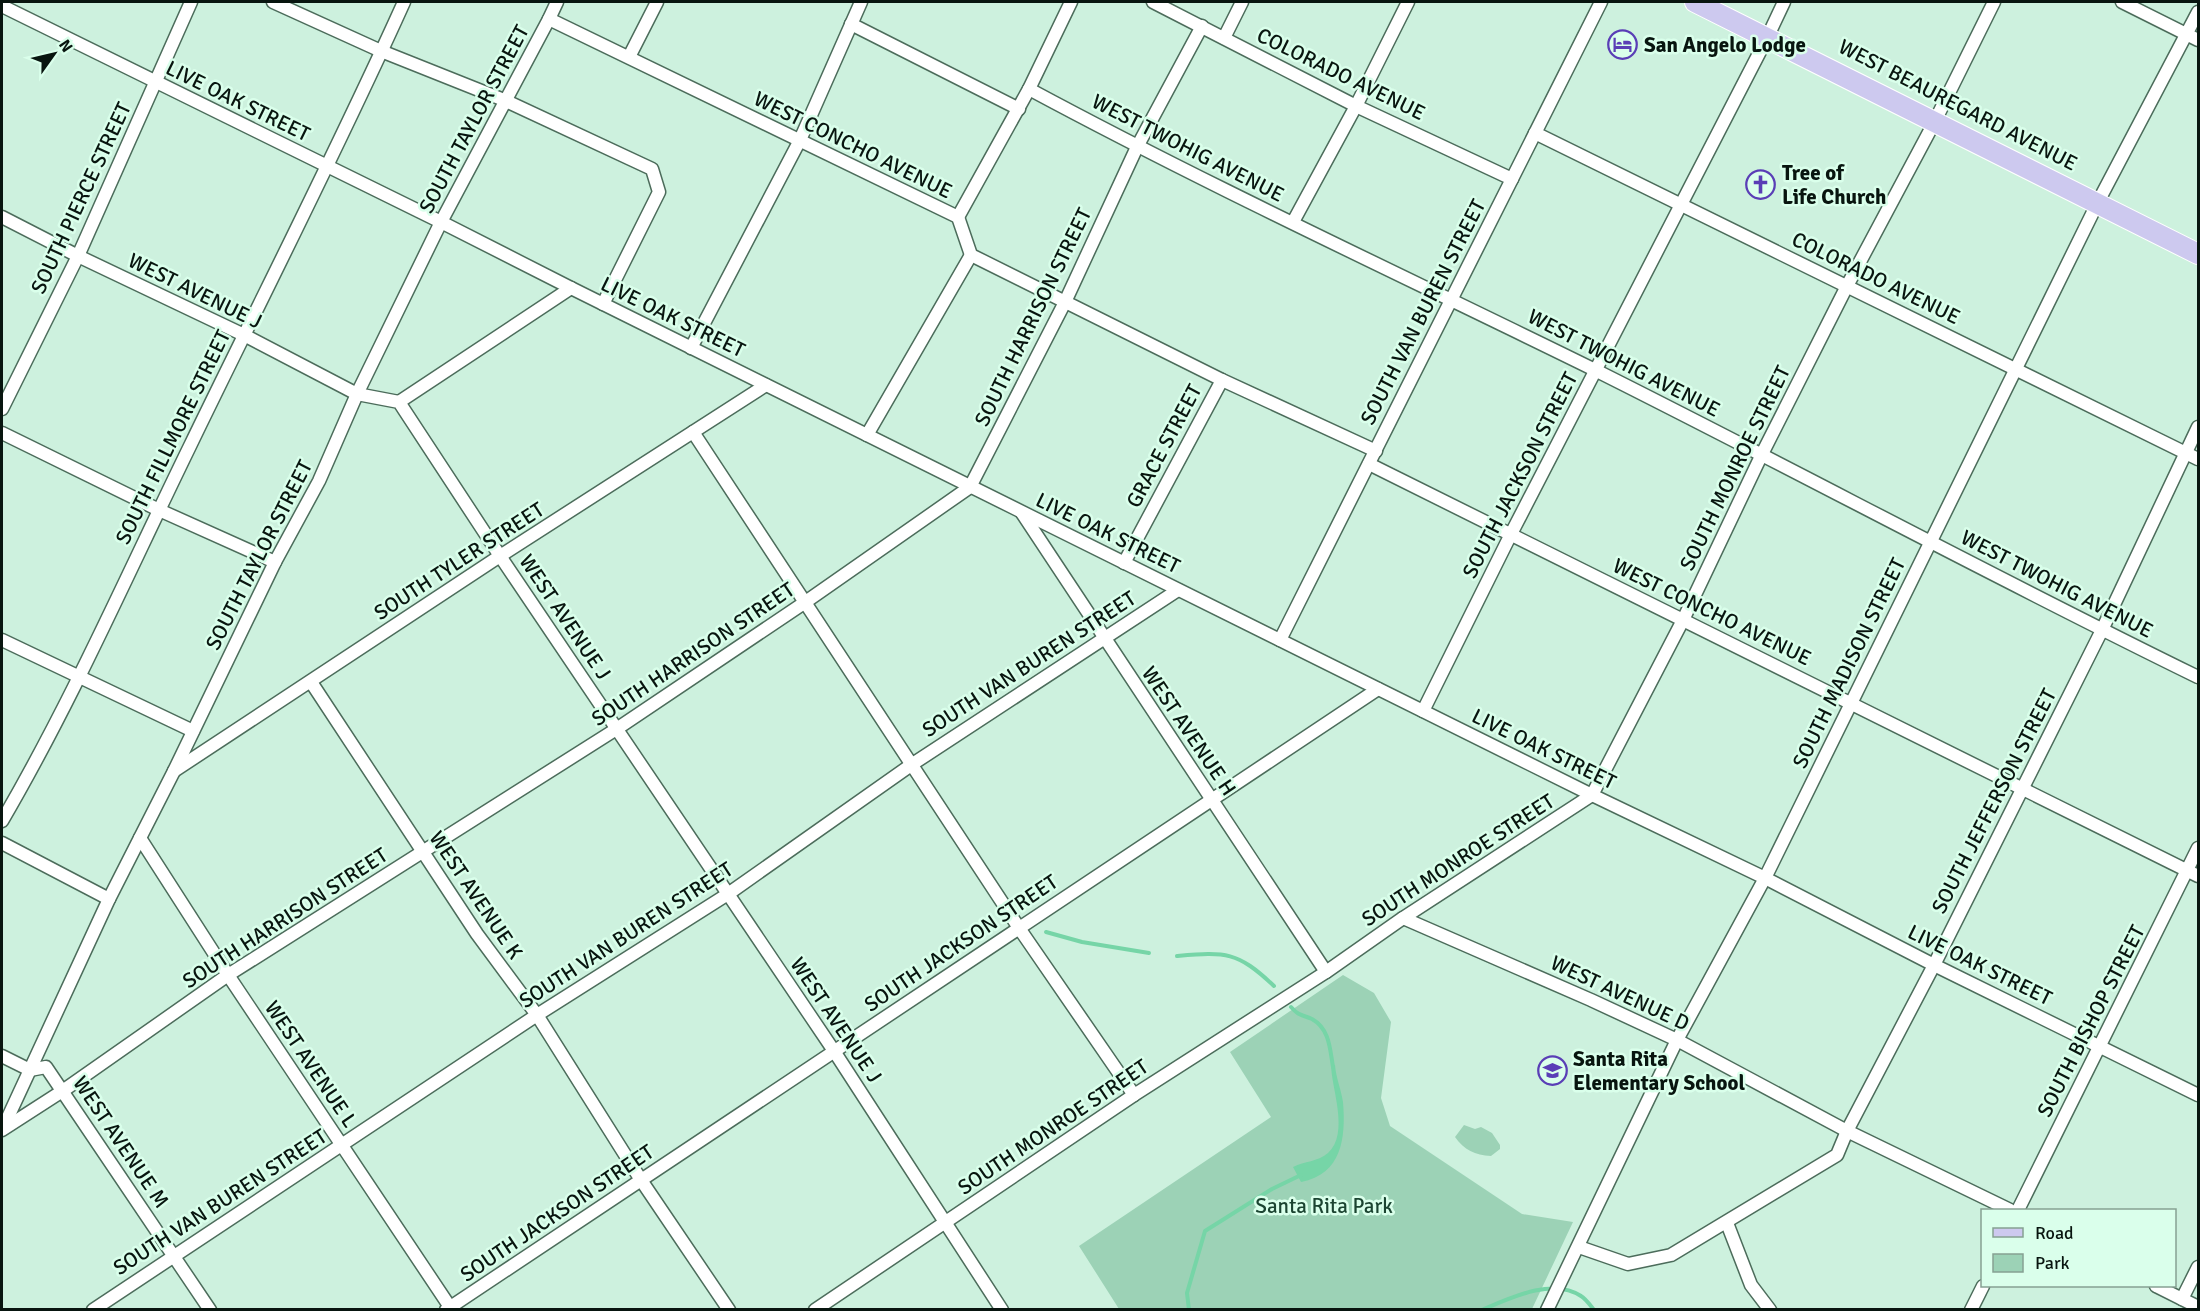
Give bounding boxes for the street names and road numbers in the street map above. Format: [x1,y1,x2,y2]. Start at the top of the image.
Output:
street label: SOUTH TAYLOR STREET [413,20,535,218]
street label: COLORADO AVENUE [1253,22,1429,126]
street label: WEST BEAUREGARD AVENUE [1834,33,2082,177]
street label: LIVE OAK STREET [162,55,315,147]
street label: WEST CONCHO AVENUE [750,86,956,204]
street label: WEST TWOHIG AVENUE [1088,88,1288,208]
street label: SOUTH PIERCE STREET [25,98,137,298]
street label: SOUTH VAN BUREN STREET [1355,194,1492,429]
street label: SOUTH HARRISON STREET [969,203,1097,430]
street label: COLORADO AVENUE [1788,226,1964,330]
street label: WEST AVENUE J [124,247,266,335]
street label: LIVE OAK STREET [597,271,750,363]
street label: WEST TWOHIG AVENUE [1524,303,1724,423]
street label: SOUTH FILLMORE STREET [110,325,237,548]
street label: SOUTH MONROE STREET [1674,361,1796,575]
street label: SOUTH JACKSON STREET [1457,367,1584,582]
street label: GRACE STREET [1121,379,1208,512]
street label: SOUTH TAYLOR STREET [200,455,318,654]
street label: LIVE OAK STREET [1032,487,1185,579]
street label: SOUTH TYLER STREET [369,496,549,626]
street label: WEST TWOHIG AVENUE [1957,524,2157,644]
street label: WEST AVENUE J [513,549,617,685]
street label: WEST CONCHO AVENUE [1609,553,1815,671]
street label: SOUTH MADISON STREET [1787,553,1912,772]
street label: SOUTH HARRISON STREET [586,576,800,732]
street label: SOUTH VAN BUREN STREET [917,585,1141,743]
street label: WEST AVENUE H [1136,661,1242,801]
street label: SOUTH JEFFERSON STREET [1926,684,2062,918]
street label: LIVE OAK STREET [1468,703,1621,795]
street label: SOUTH MONROE STREET [1357,788,1560,932]
street label: WEST AVENUE K [424,826,529,964]
street label: SOUTH HARRISON STREET [178,842,393,994]
street label: SOUTH VAN BUREN STREET [514,856,738,1014]
street label: SOUTH JACKSON STREET [859,868,1063,1017]
street label: LIVE OAK STREET [1904,919,2057,1011]
street label: SOUTH BISHOP STREET [2031,920,2151,1121]
street label: WEST AVENUE D [1547,950,1693,1036]
street label: WEST AVENUE J [784,952,888,1088]
street label: WEST AVENUE L [259,996,363,1132]
street label: SOUTH MONROE STREET [953,1053,1154,1201]
street label: WEST AVENUE M [67,1071,175,1213]
street label: SOUTH VAN BUREN STREET [108,1123,332,1281]
street label: SOUTH JACKSON STREET [455,1138,659,1287]

